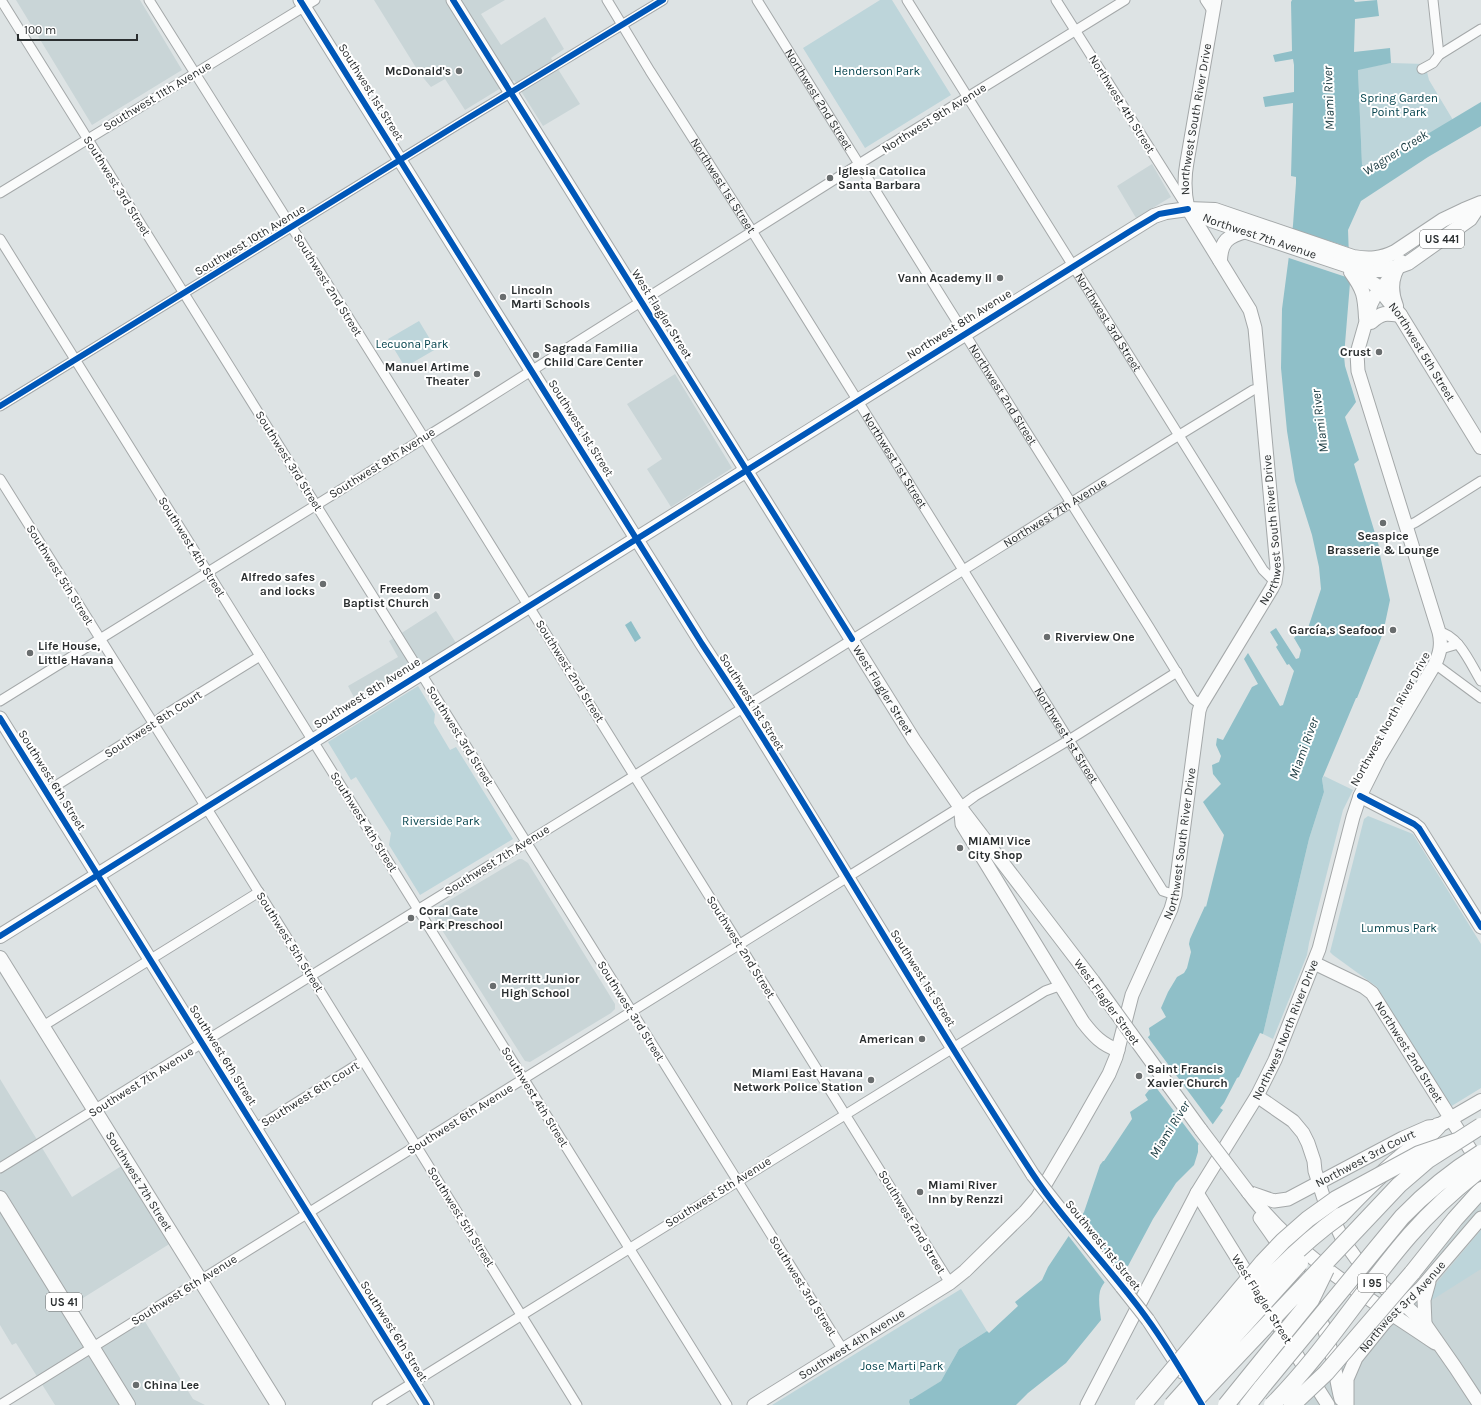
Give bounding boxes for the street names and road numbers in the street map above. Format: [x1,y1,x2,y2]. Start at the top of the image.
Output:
street label: Southwest 1st Street [335,41,407,144]
street label: Northwest South River Drive [1178,42,1214,196]
street label: Northwest 2nd Street [782,46,856,153]
street label: Northwest 4th Street [1086,52,1158,156]
street label: Southwest 11th Avenue [101,58,213,134]
street label: Northwest 9th Avenue [879,80,989,156]
street label: Southwest 3rd Street [80,133,154,239]
street label: Northwest 1st Street [688,135,759,236]
street label: Southwest 10th Avenue [192,201,308,279]
street label: Northwest 7th Avenue [1200,210,1318,262]
road number: US 441 [1420,230,1464,248]
street label: Southwest 2nd Street [291,231,366,339]
street label: West Flagler Street [629,267,695,362]
street label: Northwest 3rd Street [1072,270,1145,375]
street label: Northwest 8th Avenue [904,286,1014,362]
street label: Northwest 5th Street [1386,300,1458,404]
street label: Northwest 2nd Street [966,342,1040,448]
street label: Southwest 1st Street [545,377,617,480]
street label: Southwest 3rd Street [252,408,326,514]
street label: Northwest 1st Street [860,410,930,511]
street label: Southwest 9th Avenue [326,425,438,501]
street label: Northwest South River Drive [1256,454,1284,608]
street label: Northwest 7th Avenue [1001,475,1109,550]
street label: Southwest 4th Street [155,494,229,600]
street label: Southwest 5th Street [23,522,97,628]
street label: Southwest 2nd Street [533,617,608,725]
street label: West Flagler Street [850,643,916,738]
street label: Northwest North River Drive [1347,649,1433,789]
street label: Southwest 1st Street [716,651,788,754]
street label: Southwest 8th Avenue [311,655,423,731]
street label: Southwest 3rd Street [423,683,497,789]
street label: Northwest 1st Street [1031,685,1101,786]
street label: Southwest 8th Court [102,687,205,761]
street label: Southwest 6th Street [15,727,89,833]
street label: Northwest South River Drive [1160,767,1198,922]
street label: Southwest 4th Street [327,769,401,875]
street label: Southwest 7th Avenue [442,822,552,898]
street label: Southwest 5th Street [253,889,327,995]
street label: Southwest 2nd Street [704,893,779,1001]
street label: Southwest 1st Street [887,927,959,1030]
street label: West Flagler Street [1071,956,1143,1048]
street label: Northwest North River Drive [1249,957,1321,1102]
street label: Southwest 3rd Street [594,958,668,1064]
street label: Northwest 2nd Street [1372,999,1446,1105]
street label: Southwest 6th Street [186,1002,260,1108]
street label: Southwest 7th Avenue [86,1044,196,1120]
street label: Southwest 4th Street [498,1044,572,1150]
street label: Southwest 6th Court [258,1058,362,1130]
street label: Southwest 6th Avenue [404,1081,516,1157]
street label: Northwest 3rd Court [1313,1126,1418,1190]
street label: Southwest 7th Street [103,1129,175,1234]
street label: Southwest 5th Avenue [662,1154,774,1230]
street label: Southwest 5th Street [424,1164,498,1270]
street label: Southwest 2nd Street [875,1168,949,1277]
street label: Southwest 1st Street [1062,1197,1144,1293]
street label: Southwest 3rd Street [766,1233,840,1339]
street label: Southwest 6th Avenue [128,1252,240,1328]
street label: West Flagler Street [1229,1252,1295,1347]
street label: Northwest 3rd Avenue [1356,1258,1448,1355]
road number: I 95 [1358,1274,1386,1292]
street label: Southwest 6th Street [357,1278,431,1384]
road number: US 41 [46,1293,82,1311]
street label: Southwest 4th Avenue [796,1306,907,1382]

